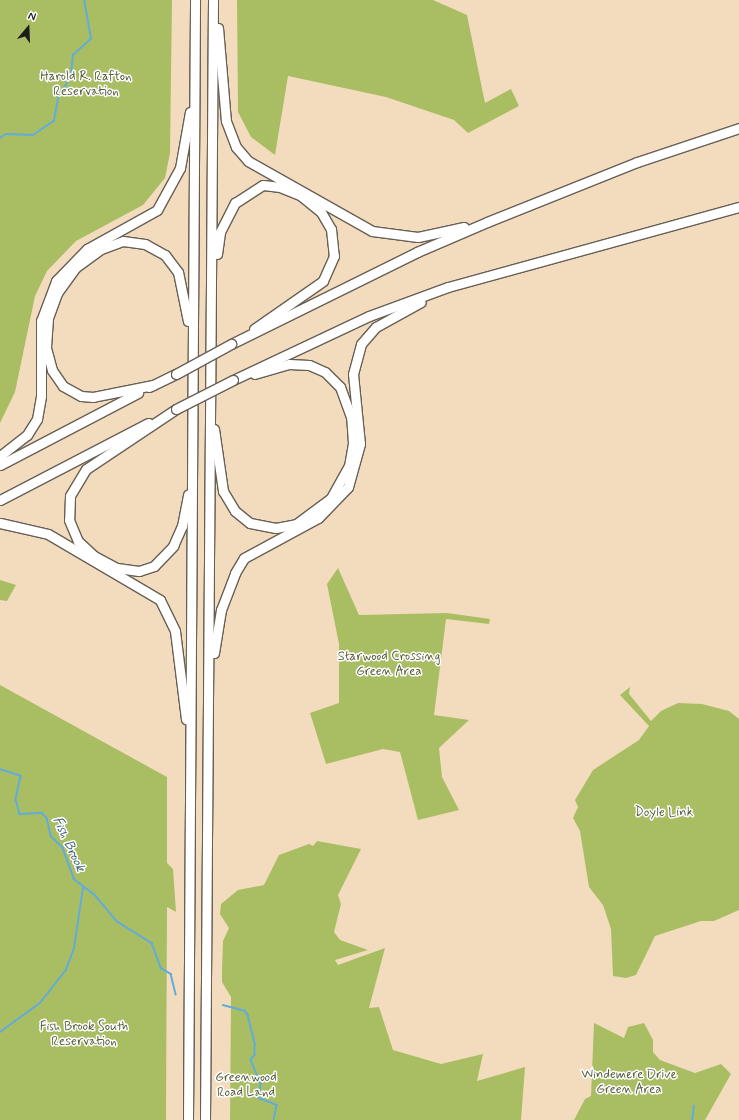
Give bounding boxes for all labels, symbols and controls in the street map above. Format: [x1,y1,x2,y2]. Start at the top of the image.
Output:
north arrow [8,8,48,48]
text: N [26,9,38,24]
park label: Harold R. Rafton Reservation [41,70,131,101]
park label: Starwood Crossing Green Area [337,650,441,681]
park label: Doyle Link [635,805,693,821]
water label: Fish Brook [49,814,89,874]
park label: Fish Brook South Reservation [41,1020,127,1051]
park label: Windemere Drive Green Area [582,1068,676,1099]
park label: Greenwood Road Land [215,1071,277,1102]

